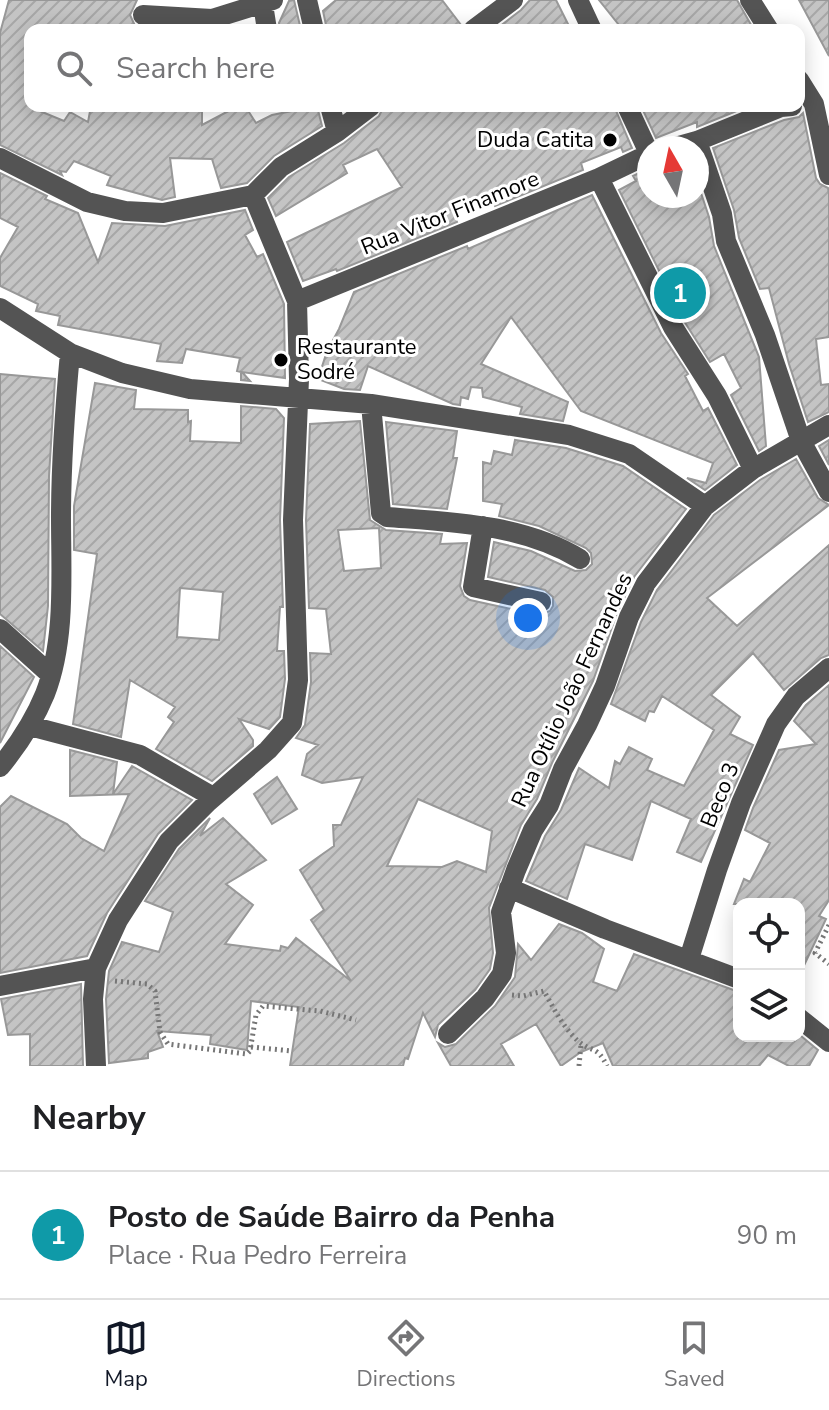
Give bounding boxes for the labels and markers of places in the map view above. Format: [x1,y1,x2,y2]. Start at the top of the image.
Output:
place label: Duda Catita [477,125,594,155]
marker: Duda Catita [601,131,619,149]
pin: 1 [654,263,706,323]
place label: Restaurante Sodré [297,332,417,387]
marker: Restaurante Sodré [272,351,290,369]

